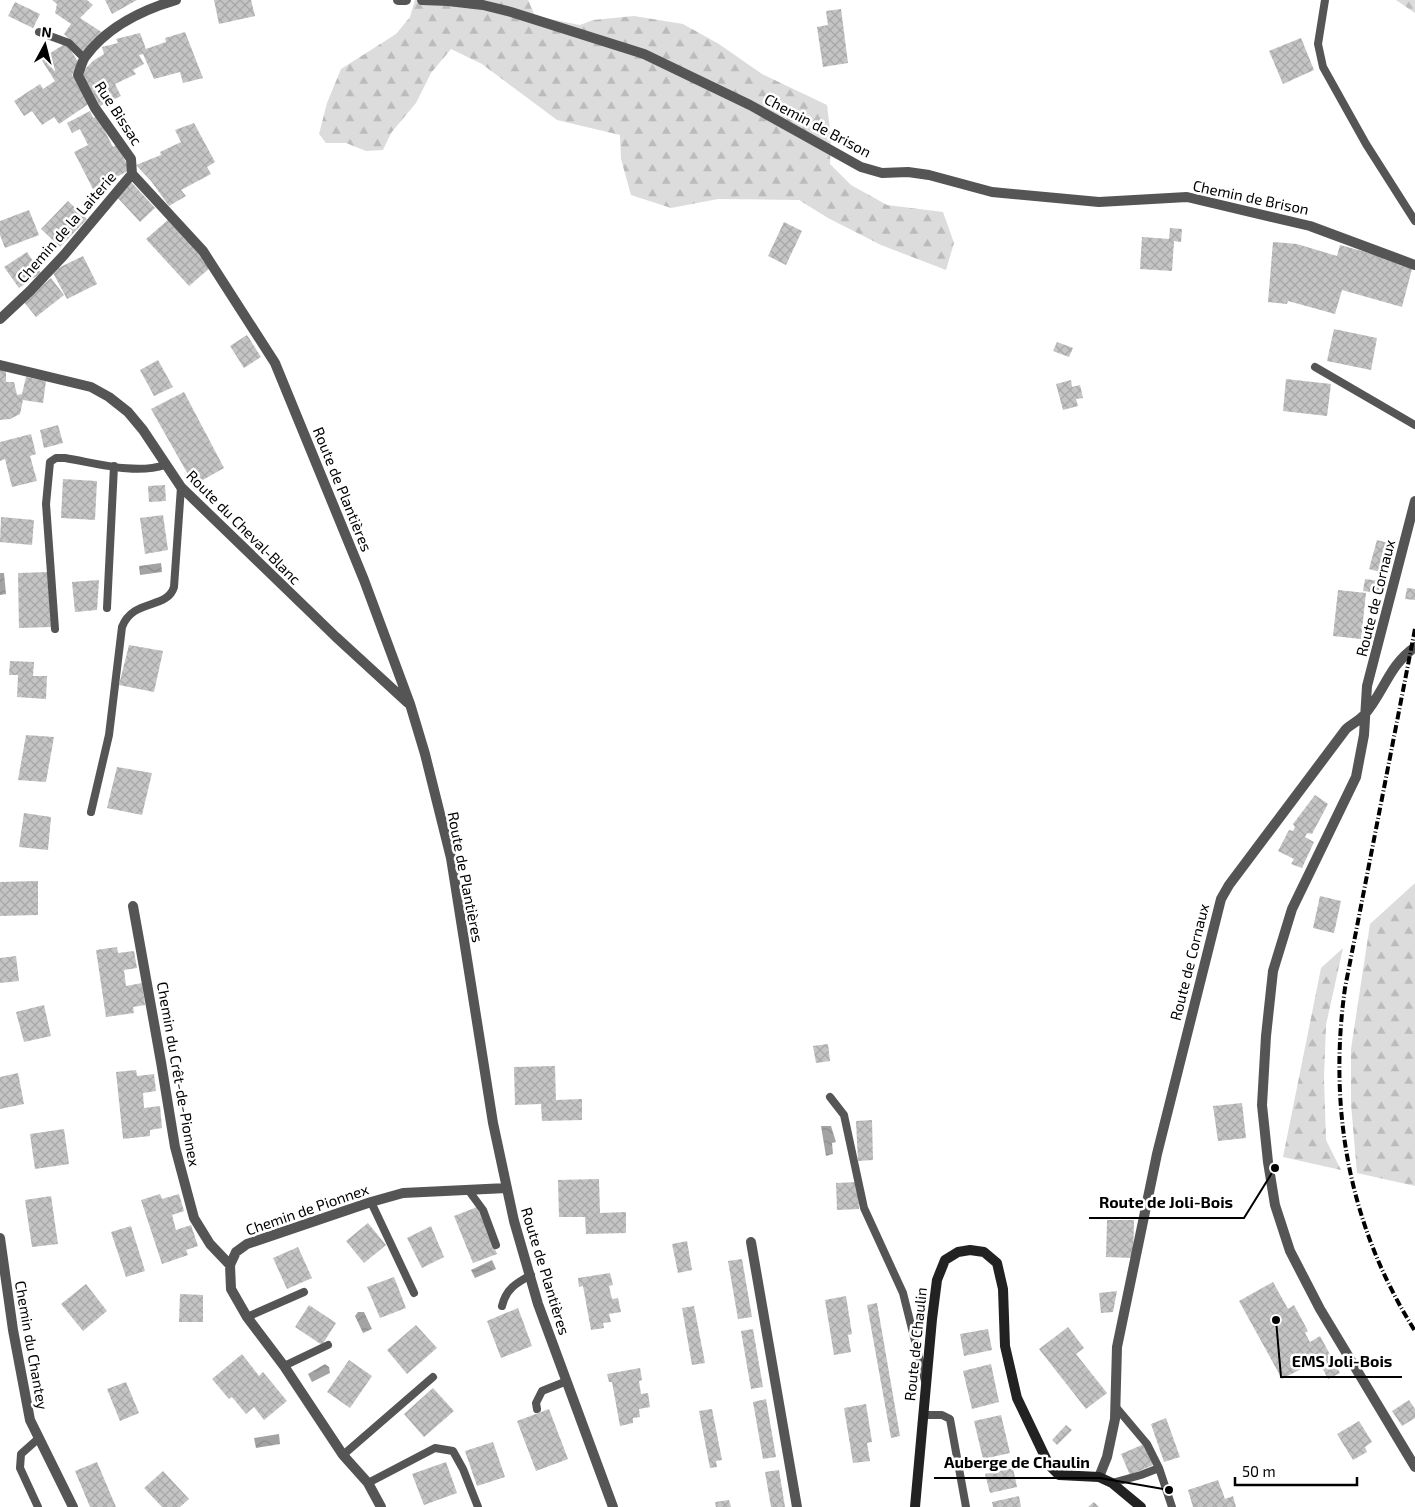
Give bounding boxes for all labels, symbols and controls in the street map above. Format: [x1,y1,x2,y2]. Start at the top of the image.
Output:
north arrow [20,20,70,70]
text: N [41,23,53,41]
street label: Rue Bissac [92,77,146,149]
street label: Chemin de Brison [762,89,874,161]
street label: Chemin de la Laiterie [13,168,119,286]
street label: Chemin de Brison [1191,176,1311,218]
street label: Route de Plantières [310,424,376,554]
street label: Route du Cheval-Blanc [183,466,305,588]
street label: Route de Cornaux [1352,538,1398,658]
street label: Route de Plantières [445,810,487,944]
street label: Route de Cornaux [1166,902,1212,1022]
street label: Chemin du Crêt-de-Pionnex [154,980,204,1168]
street label: Chemin de Pionnex [243,1180,371,1238]
callout: Route de Joli-Bois [1089,1187,1244,1218]
text: Route de Joli-Bois [1099,1192,1233,1211]
street label: Route de Plantières [518,1205,574,1337]
street label: Chemin du Chantey [12,1279,52,1411]
street label: Route de Chaulin [900,1286,930,1402]
callout: EMS Joli-Bois [1281,1346,1402,1377]
text: EMS Joli-Bois [1292,1351,1392,1370]
callout: Auberge de Chaulin [934,1447,1100,1478]
text: Auberge de Chaulin [944,1452,1090,1471]
scale bar [1235,1454,1358,1486]
text: 50 m [1242,1462,1276,1480]

